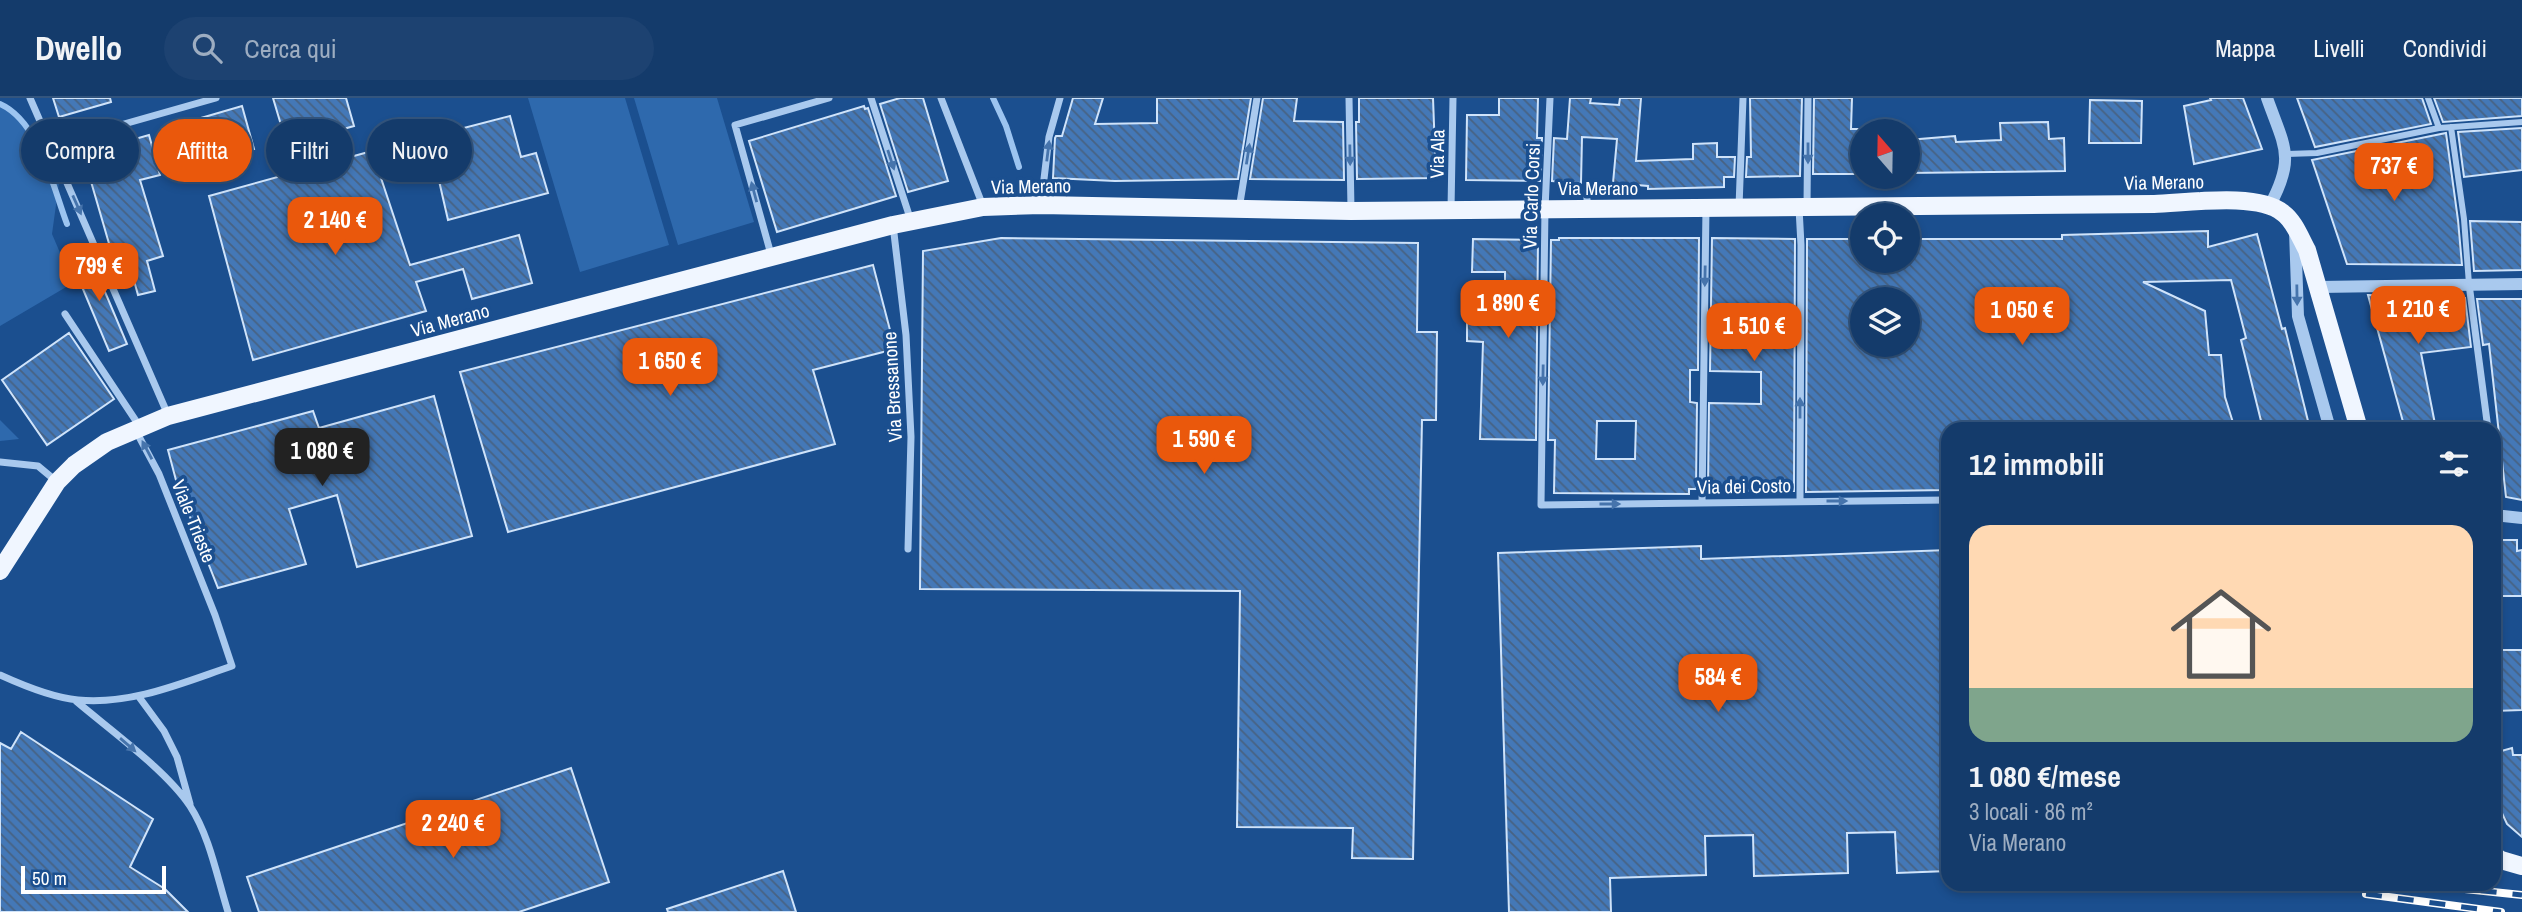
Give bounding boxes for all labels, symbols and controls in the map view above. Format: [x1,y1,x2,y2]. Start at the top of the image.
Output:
search box [164,17,654,80]
text: Dwello [35,26,122,70]
icon: search [188,29,226,67]
text: Cerca qui [244,31,337,66]
text: Mappa [2215,32,2275,64]
text: Livelli [2313,32,2365,64]
text: Condividi [2403,32,2487,64]
chip: Compra [21,119,139,182]
chip: Affitta [153,119,252,182]
chip: Filtri [266,119,353,182]
chip: Nuovo [367,119,472,182]
north arrow [1850,119,1920,189]
map controls [1850,119,1920,357]
street label: Via Ala [1424,129,1450,179]
one-way arrow [1042,140,1053,162]
street label: Via Carlo Corsi [1516,142,1546,250]
one-way arrow [1802,142,1814,164]
one-way arrow [1243,143,1254,165]
one-way arrow [1344,144,1356,166]
pin: 737 € [2345,144,2443,203]
one-way arrow [886,149,897,170]
text: 737 € [2370,150,2418,181]
street label: Via Merano [2124,168,2204,196]
street label: Via Merano [991,172,1071,200]
street label: Via Merano [1558,175,1638,201]
one-way arrow [748,182,758,203]
one-way arrow [71,195,83,215]
pin: 2 140 € [270,198,400,257]
button: locate [1850,203,1920,273]
text: 2 140 € [304,204,366,235]
pin: 799 € [50,244,148,303]
text: 799 € [75,250,123,281]
one-way arrow [1699,265,1711,287]
pin: 1 890 € [1443,280,1573,340]
one-way arrow [2291,285,2303,307]
pin: 1 210 € [2353,286,2483,346]
text: 1 890 € [1477,287,1539,318]
button: layers [1850,287,1920,357]
pin: 1 050 € [1957,288,2087,347]
text: 1 210 € [2387,293,2449,324]
text: 1 050 € [1991,294,2053,325]
street label: Via Merano [408,297,492,343]
pin: 1 510 € [1689,303,1819,363]
text: 1 510 € [1723,310,1785,341]
street label: Via Bressanone [876,331,908,443]
pin: 1 650 € [605,338,735,398]
text: 1 650 € [639,345,701,376]
one-way arrow [1537,365,1549,387]
one-way arrow [1794,397,1806,419]
pin: 1 590 € [1139,416,1269,476]
text: 1 590 € [1173,423,1235,454]
pin: 1 080 € [257,428,387,488]
text: 1 080 € [291,435,353,466]
one-way arrow [141,440,152,460]
text: 12 immobili [1969,444,2104,484]
icon: filters [2435,445,2473,483]
street label: Via dei Costo [1697,472,1791,500]
street label: Viale Trieste [166,476,222,566]
one-way arrow [1826,495,1848,507]
one-way arrow [1599,498,1621,510]
icon: home [2158,571,2284,697]
pin: 584 € [1669,654,1767,714]
text: 584 € [1694,661,1742,692]
one-way arrow [119,737,136,752]
text: 1 080 €/mese [1969,756,2121,796]
text: 3 locali · 86 m² [1969,796,2093,827]
pin: 2 240 € [388,800,518,860]
text: 2 240 € [422,807,484,838]
text: Via Merano [1969,827,2066,858]
scale bar [21,863,166,895]
text: 50 m [32,865,67,891]

